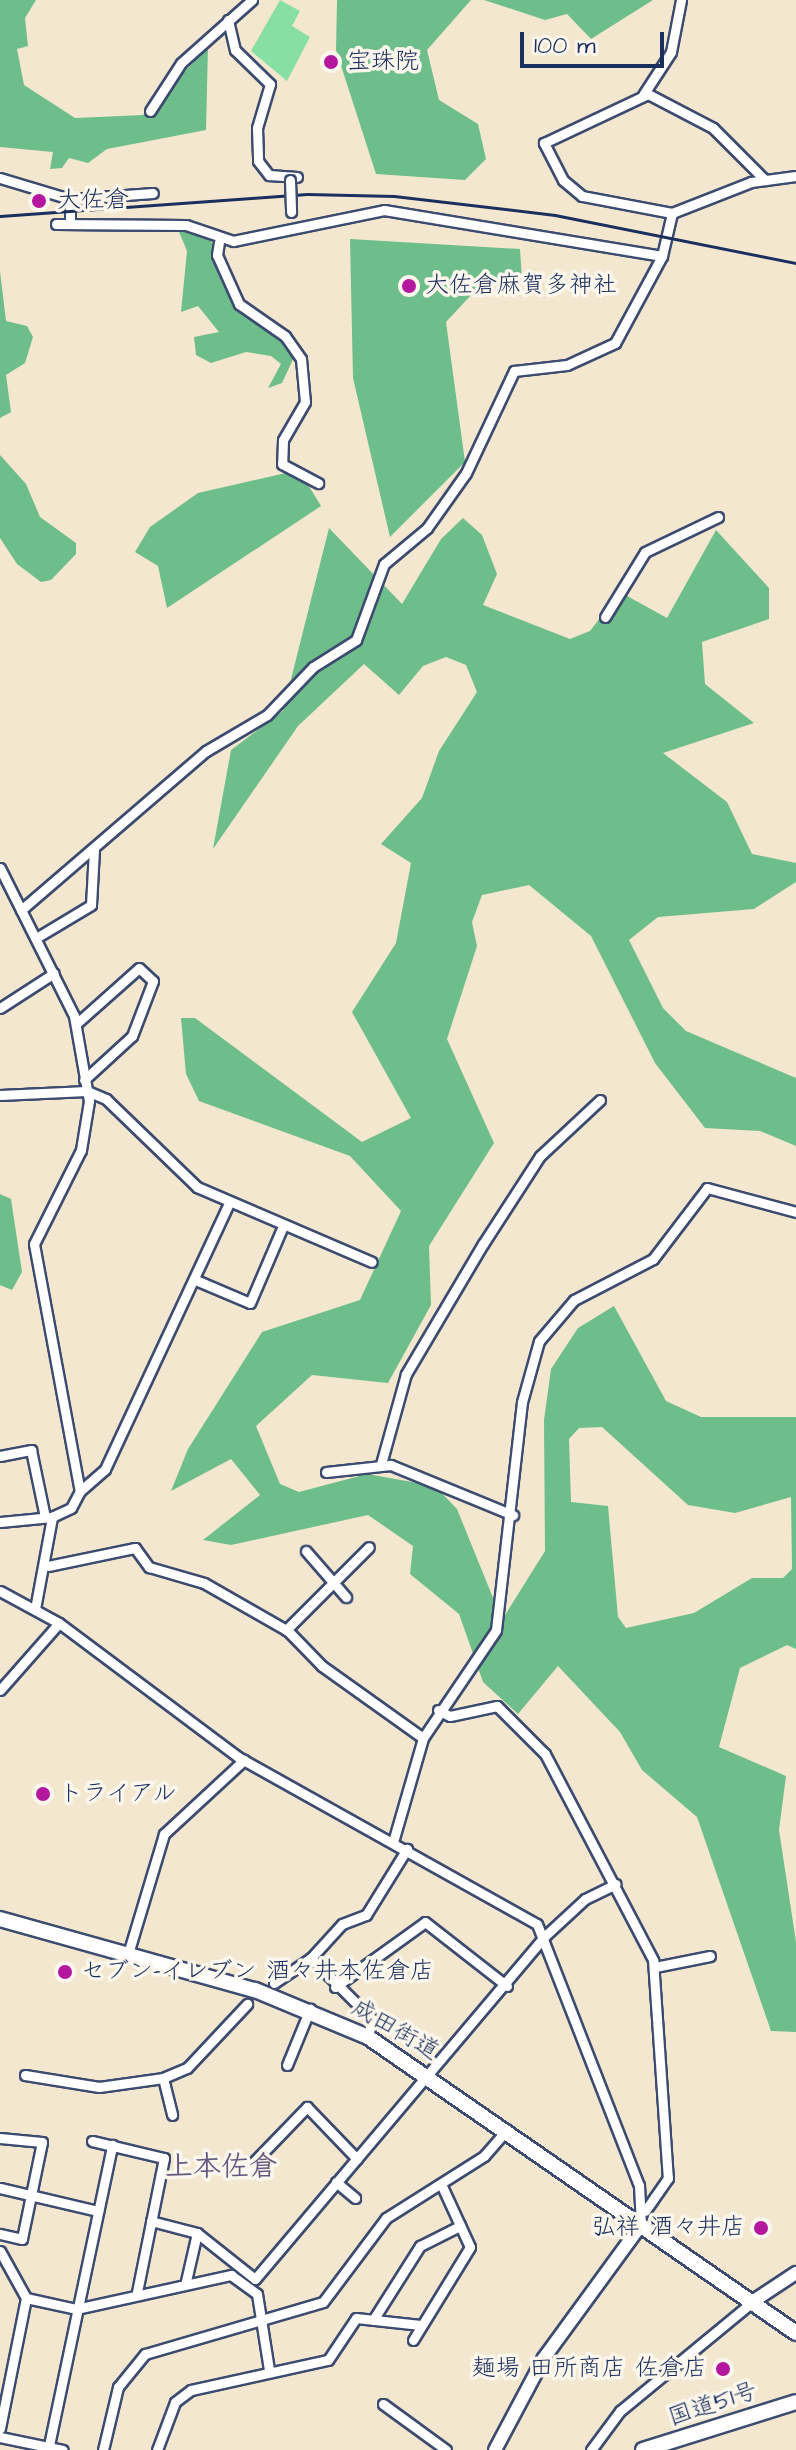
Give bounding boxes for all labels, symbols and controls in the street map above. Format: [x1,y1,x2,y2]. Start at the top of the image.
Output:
scale bar [524,16,668,66]
text: 100 m [534,29,596,63]
place label: 宝珠院 [347,48,419,76]
marker: 宝珠院 [322,53,340,71]
place label: 大佐倉 [57,187,129,215]
marker: 大佐倉 [28,190,50,212]
place label: 大佐倉麻賀多神社 [425,272,617,300]
marker: 大佐倉麻賀多神社 [400,277,418,295]
place label: トライアル [59,1780,179,1808]
marker: トライアル [34,1785,52,1803]
place label: セブン-イレブン 酒々井本佐倉店 [81,1958,434,1986]
marker: セブン-イレブン 酒々井本佐倉店 [56,1963,74,1981]
street label: 成田街道 [346,1994,444,2066]
district label: 上本佐倉 [165,2150,277,2184]
place label: 弘祥 酒々井店 [591,2214,745,2242]
marker: 弘祥 酒々井店 [752,2219,770,2237]
place label: 麺場 田所商店 佐倉店 [472,2355,707,2383]
marker: 麺場 田所商店 佐倉店 [714,2360,732,2378]
street label: 国道51号 [665,2377,761,2433]

